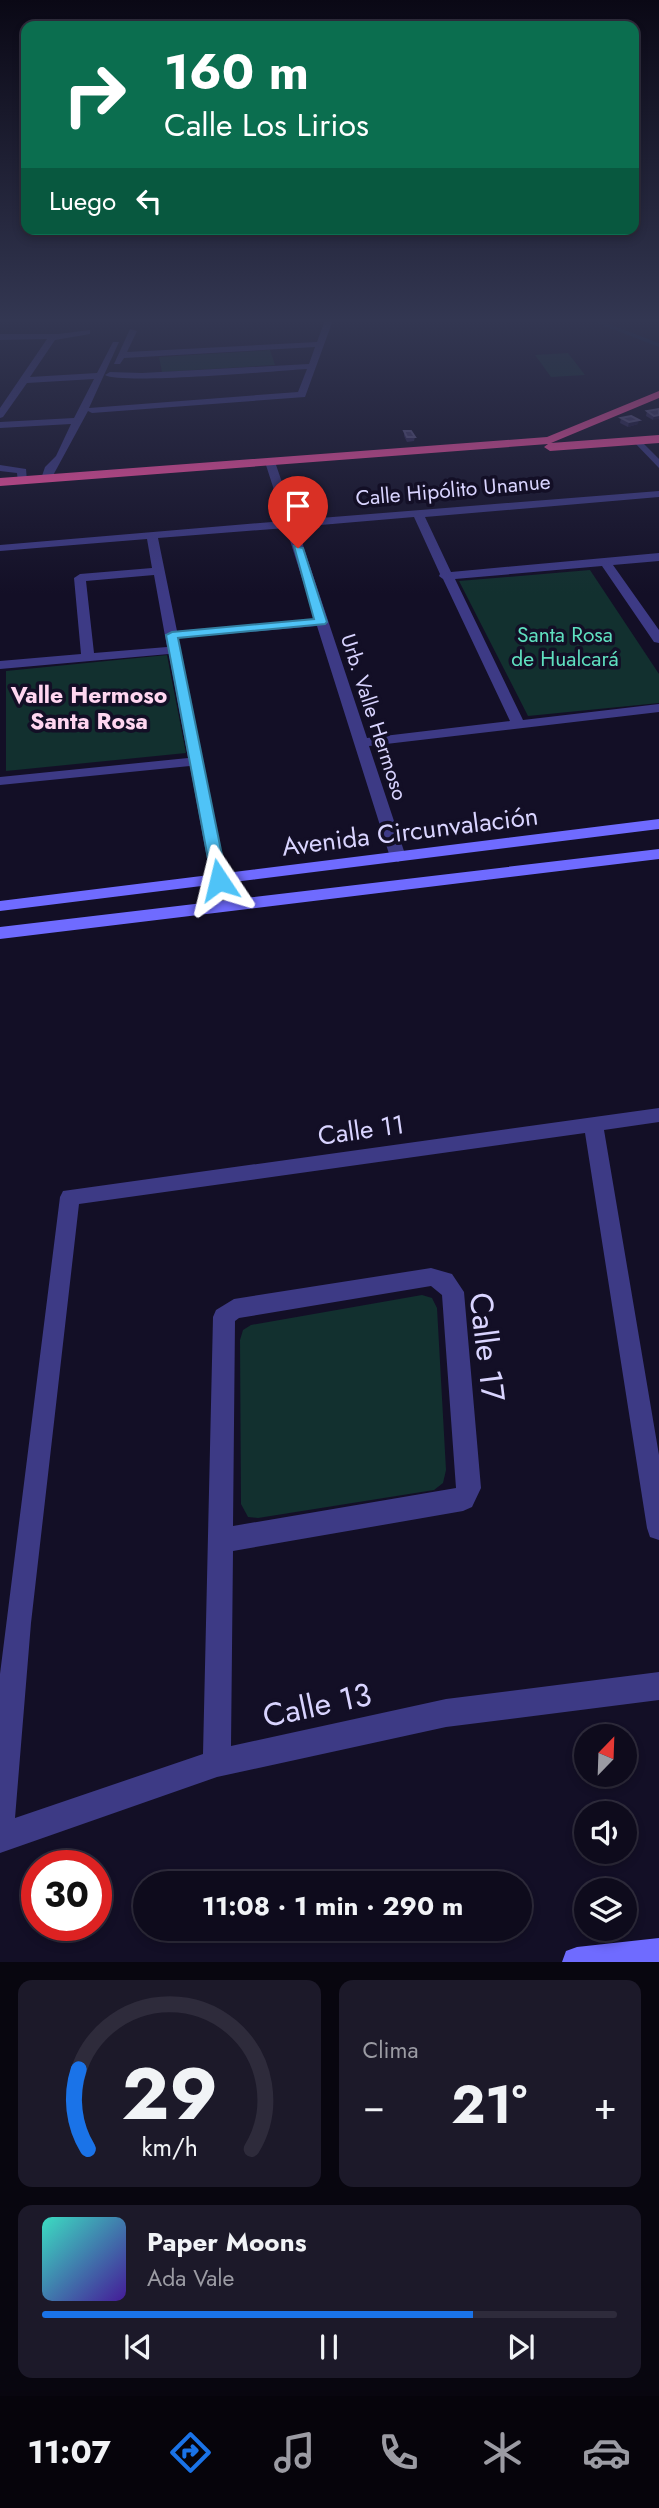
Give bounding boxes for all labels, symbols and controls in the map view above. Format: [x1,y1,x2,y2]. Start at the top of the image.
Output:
text: 160 m [164,37,309,107]
icon: right [49,49,140,140]
text: Calle Los Lirios [164,102,369,148]
text: Luego [49,182,116,220]
icon: left [130,182,168,220]
street label: Calle Hipólito Unanue [354,467,552,513]
pin [268,476,328,548]
icon: arrive [279,487,317,525]
park label: Santa Rosa de Hualcará [511,620,619,674]
street label: Urb. Valle Hermoso [333,630,415,804]
district label: Valle Hermoso Santa Rosa [10,678,167,738]
street label: Avenida Circunvalación [280,796,540,866]
position arrow [182,843,256,917]
street label: Calle 11 [315,1105,407,1155]
street label: Calle 17 [458,1290,517,1404]
street label: Calle 13 [258,1671,376,1739]
north arrow [574,1724,637,1787]
map controls [574,1724,637,1941]
button: sound [574,1801,637,1864]
speed limit sign: 30 [21,1850,112,1941]
button: layers [574,1878,637,1941]
text: 11:08 · 1 min · 290 m [202,1887,463,1925]
text: Clima [363,2033,419,2067]
text: 29 [121,2042,217,2147]
text: 21° [451,2067,527,2143]
text: − [363,2078,385,2133]
text: + [594,2078,617,2133]
text: km/h [141,2129,198,2165]
text: Paper Moons [147,2223,307,2261]
text: Ada Vale [147,2261,234,2295]
icon: previous [119,2328,157,2366]
icon: pause [310,2328,348,2366]
icon: next [502,2328,540,2366]
icon: directions [166,2428,215,2477]
icon: music [270,2428,319,2477]
icon: phone [374,2428,423,2477]
icon: climate [478,2428,527,2477]
icon: car [582,2428,631,2477]
text: 11:07 [28,2429,111,2475]

